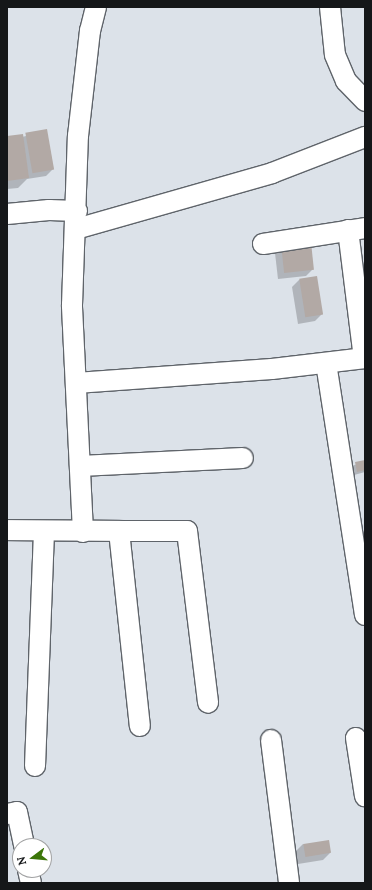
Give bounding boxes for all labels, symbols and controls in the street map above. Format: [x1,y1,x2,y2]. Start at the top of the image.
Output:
north arrow [12,838,52,878]
text: N [14,855,29,867]

